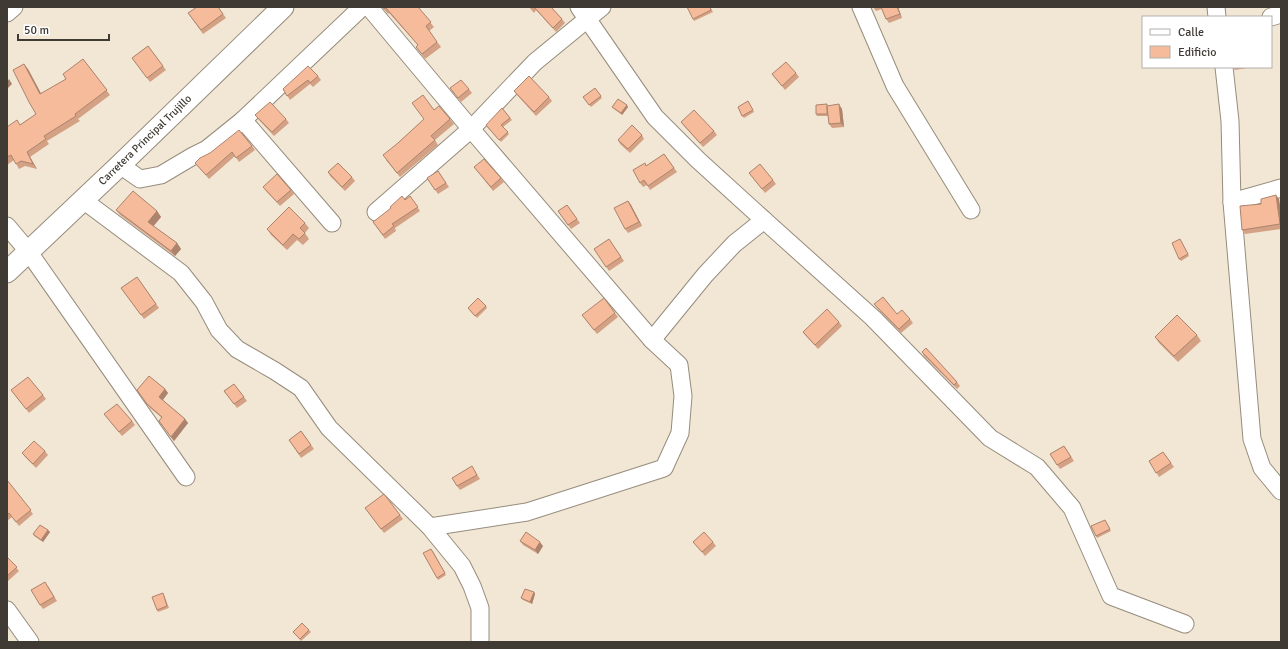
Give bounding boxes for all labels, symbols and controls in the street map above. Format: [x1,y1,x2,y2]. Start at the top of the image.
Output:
scale bar [18,16,109,42]
legend [1142,16,1272,68]
text: 50 m [24,23,49,38]
text: Calle [1178,25,1204,40]
text: Edificio [1178,45,1216,60]
street label: Carretera Principal Trujillo [96,92,194,188]

